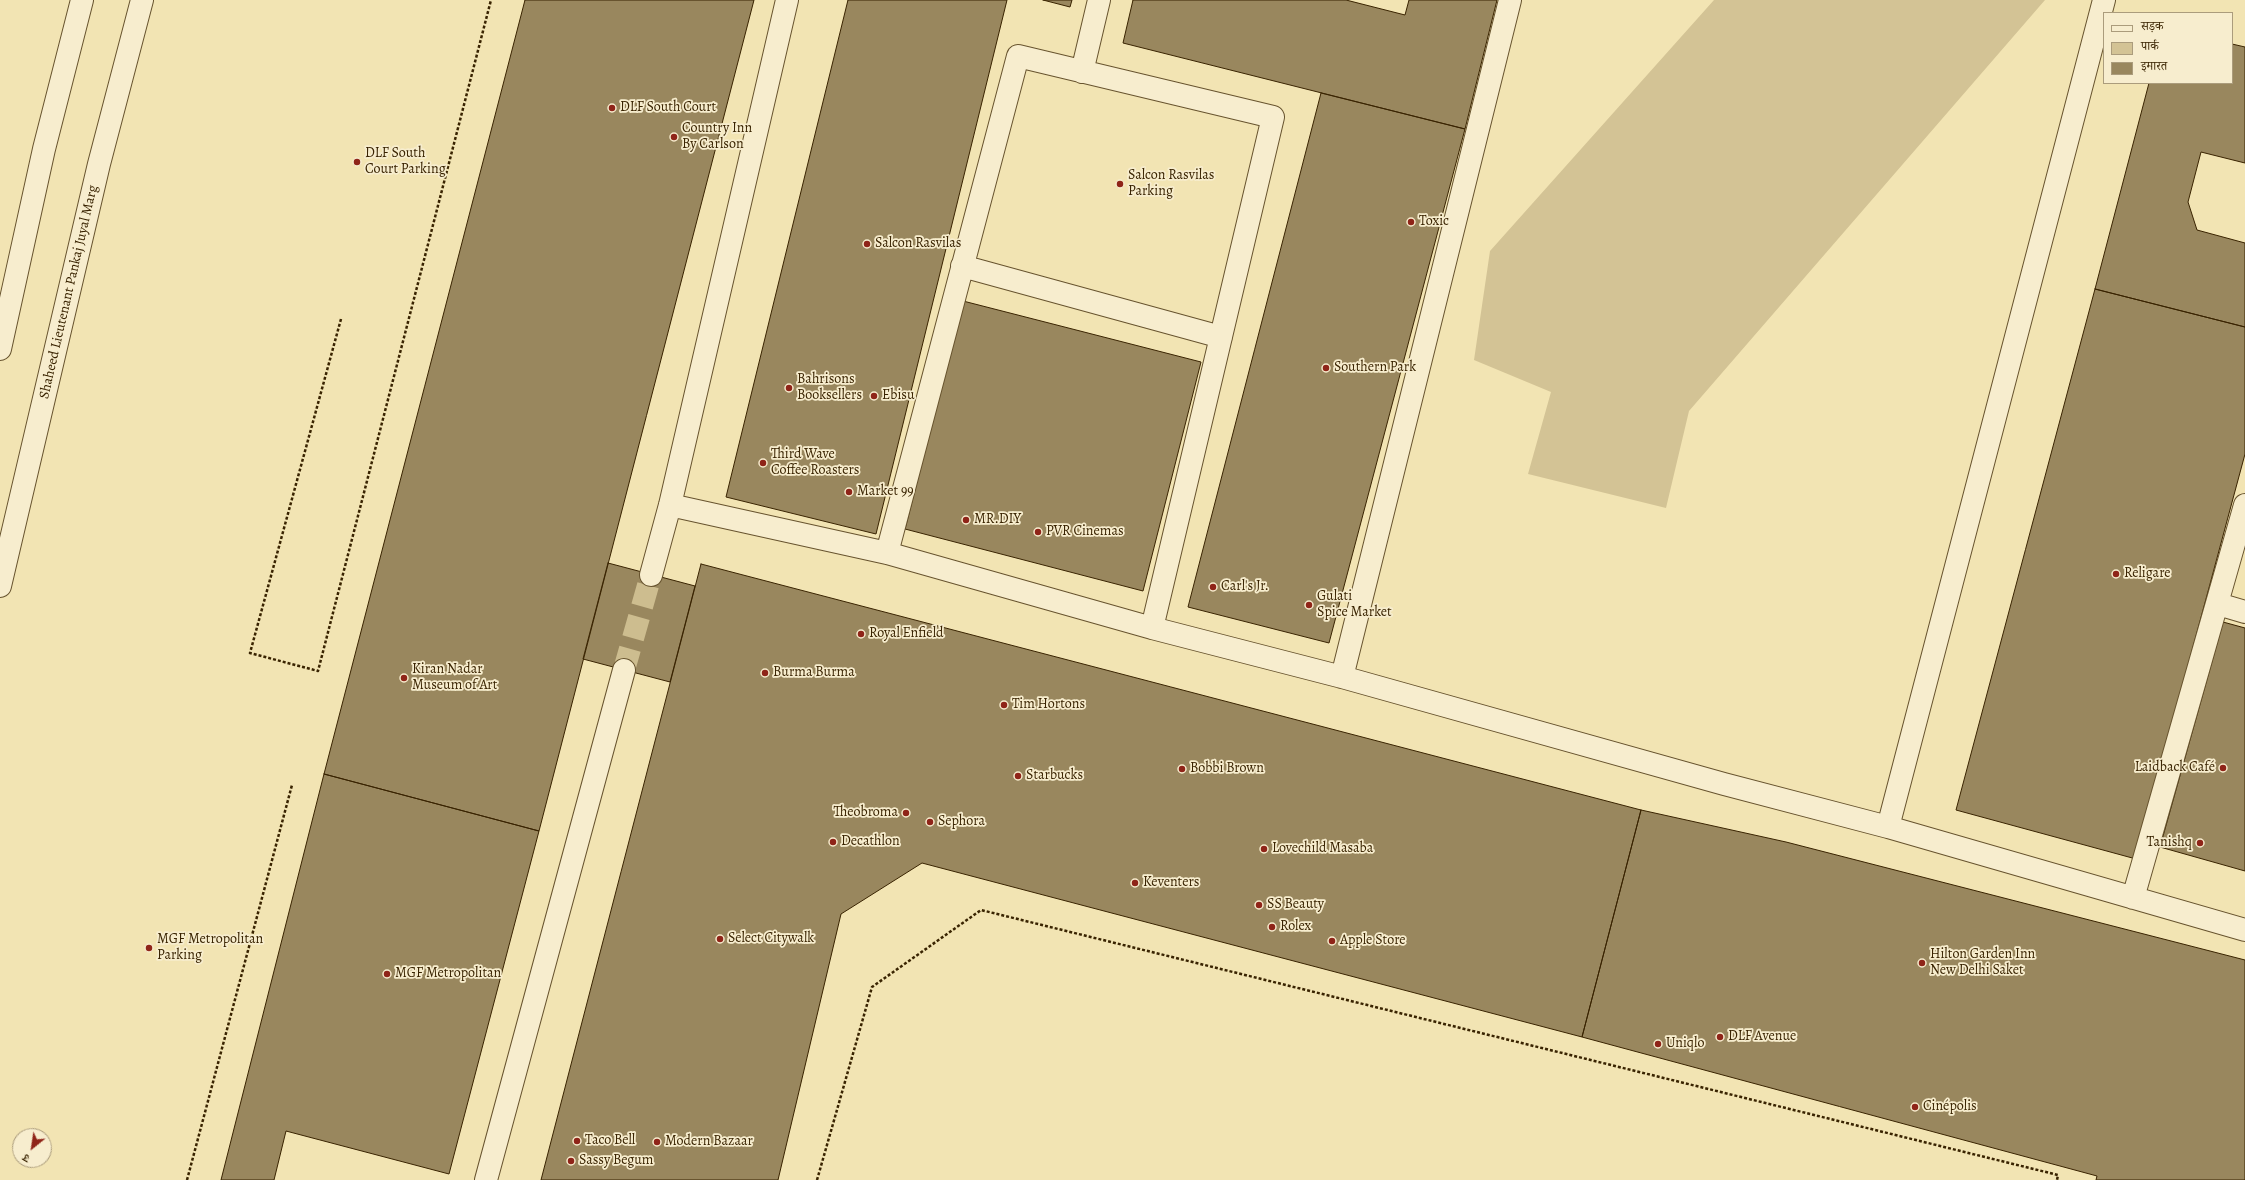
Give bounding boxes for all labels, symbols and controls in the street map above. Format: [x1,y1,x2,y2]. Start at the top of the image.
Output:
legend [2103,12,2233,84]
text: सड़क [2141,18,2164,34]
text: पार्क [2141,38,2159,54]
text: इमारत [2141,58,2167,74]
place label: DLF South Court [620,100,716,116]
marker: DLF South Court [607,103,617,113]
place label: Country Inn By Carlson [682,121,752,154]
marker: Country Inn By Carlson [669,132,679,142]
place label: DLF South Court Parking [365,146,446,178]
marker: DLF South Court Parking [352,157,362,167]
place label: Salcon Rasvilas Parking [1128,168,1214,200]
marker: Salcon Rasvilas Parking [1115,179,1125,189]
street label: Shaheed Lieutenant Pankaj Juyal Marg [36,184,102,400]
place label: Toxic [1419,214,1449,230]
marker: Toxic [1406,217,1416,227]
place label: Salcon Rasvilas [875,236,961,252]
marker: Salcon Rasvilas [862,239,872,249]
place label: Southern Park [1334,360,1416,376]
marker: Southern Park [1321,363,1331,373]
place label: Bahrisons Booksellers [797,372,862,404]
marker: Bahrisons Booksellers [784,383,794,393]
place label: Ebisu [882,388,915,404]
marker: Ebisu [869,391,879,401]
place label: Third Wave Coffee Roasters [771,447,859,480]
marker: Third Wave Coffee Roasters [758,458,768,468]
place label: Market 99 [857,484,914,500]
marker: Market 99 [844,487,854,497]
place label: MR.DIY [974,512,1021,528]
marker: MR.DIY [961,515,971,525]
place label: PVR Cinemas [1046,524,1124,540]
marker: PVR Cinemas [1033,527,1043,537]
place label: Religare [2124,566,2171,582]
marker: Religare [2111,569,2121,579]
place label: Carl's Jr. [1221,579,1269,595]
marker: Carl's Jr. [1208,582,1218,592]
place label: Gulati Spice Market [1317,589,1392,622]
marker: Gulati Spice Market [1304,600,1314,610]
place label: Royal Enfield [869,626,944,642]
marker: Royal Enfield [856,629,866,639]
place label: Kiran Nadar Museum of Art [412,662,497,694]
place label: Burma Burma [773,665,855,681]
marker: Burma Burma [760,668,770,678]
marker: Kiran Nadar Museum of Art [399,673,409,683]
place label: Tim Hortons [1012,697,1085,713]
marker: Tim Hortons [999,700,1009,710]
place label: Laidback Café [2135,760,2215,776]
place label: Bobbi Brown [1190,761,1264,777]
marker: Laidback Café [2218,763,2228,773]
marker: Bobbi Brown [1177,764,1187,774]
place label: Starbucks [1026,768,1083,784]
marker: Starbucks [1013,771,1023,781]
place label: Theobroma [833,805,898,821]
marker: Theobroma [901,808,911,818]
place label: Sephora [938,814,985,830]
marker: Sephora [925,817,935,827]
place label: Decathlon [841,834,900,850]
place label: Tanishq [2147,835,2192,851]
marker: Decathlon [828,837,838,847]
marker: Tanishq [2195,838,2205,848]
place label: Lovechild Masaba [1272,841,1373,857]
marker: Lovechild Masaba [1259,844,1269,854]
place label: Keventers [1143,875,1199,891]
marker: Keventers [1130,878,1140,888]
place label: SS Beauty [1267,897,1324,913]
marker: SS Beauty [1254,900,1264,910]
place label: Rolex [1280,919,1311,935]
marker: Rolex [1267,922,1277,932]
place label: Select Citywalk [728,931,814,947]
place label: MGF Metropolitan Parking [157,932,263,964]
place label: Apple Store [1340,933,1406,949]
marker: Select Citywalk [715,934,725,944]
marker: Apple Store [1327,936,1337,946]
marker: MGF Metropolitan Parking [144,943,154,953]
place label: Hilton Garden Inn New Delhi Saket [1930,947,2035,980]
marker: Hilton Garden Inn New Delhi Saket [1917,958,1927,968]
place label: MGF Metropolitan [395,966,501,982]
marker: MGF Metropolitan [382,969,392,979]
place label: DLF Avenue [1728,1029,1796,1045]
marker: DLF Avenue [1715,1032,1725,1042]
place label: Uniqlo [1666,1036,1704,1052]
marker: Uniqlo [1653,1039,1663,1049]
place label: Cinépolis [1923,1099,1977,1115]
marker: Cinépolis [1910,1102,1920,1112]
north arrow [12,1128,52,1168]
place label: Taco Bell [585,1133,635,1149]
place label: Modern Bazaar [665,1134,753,1150]
marker: Taco Bell [572,1136,582,1146]
marker: Modern Bazaar [652,1137,662,1147]
text: उ [20,1150,32,1166]
place label: Sassy Begum [579,1153,654,1169]
marker: Sassy Begum [566,1156,576,1166]

